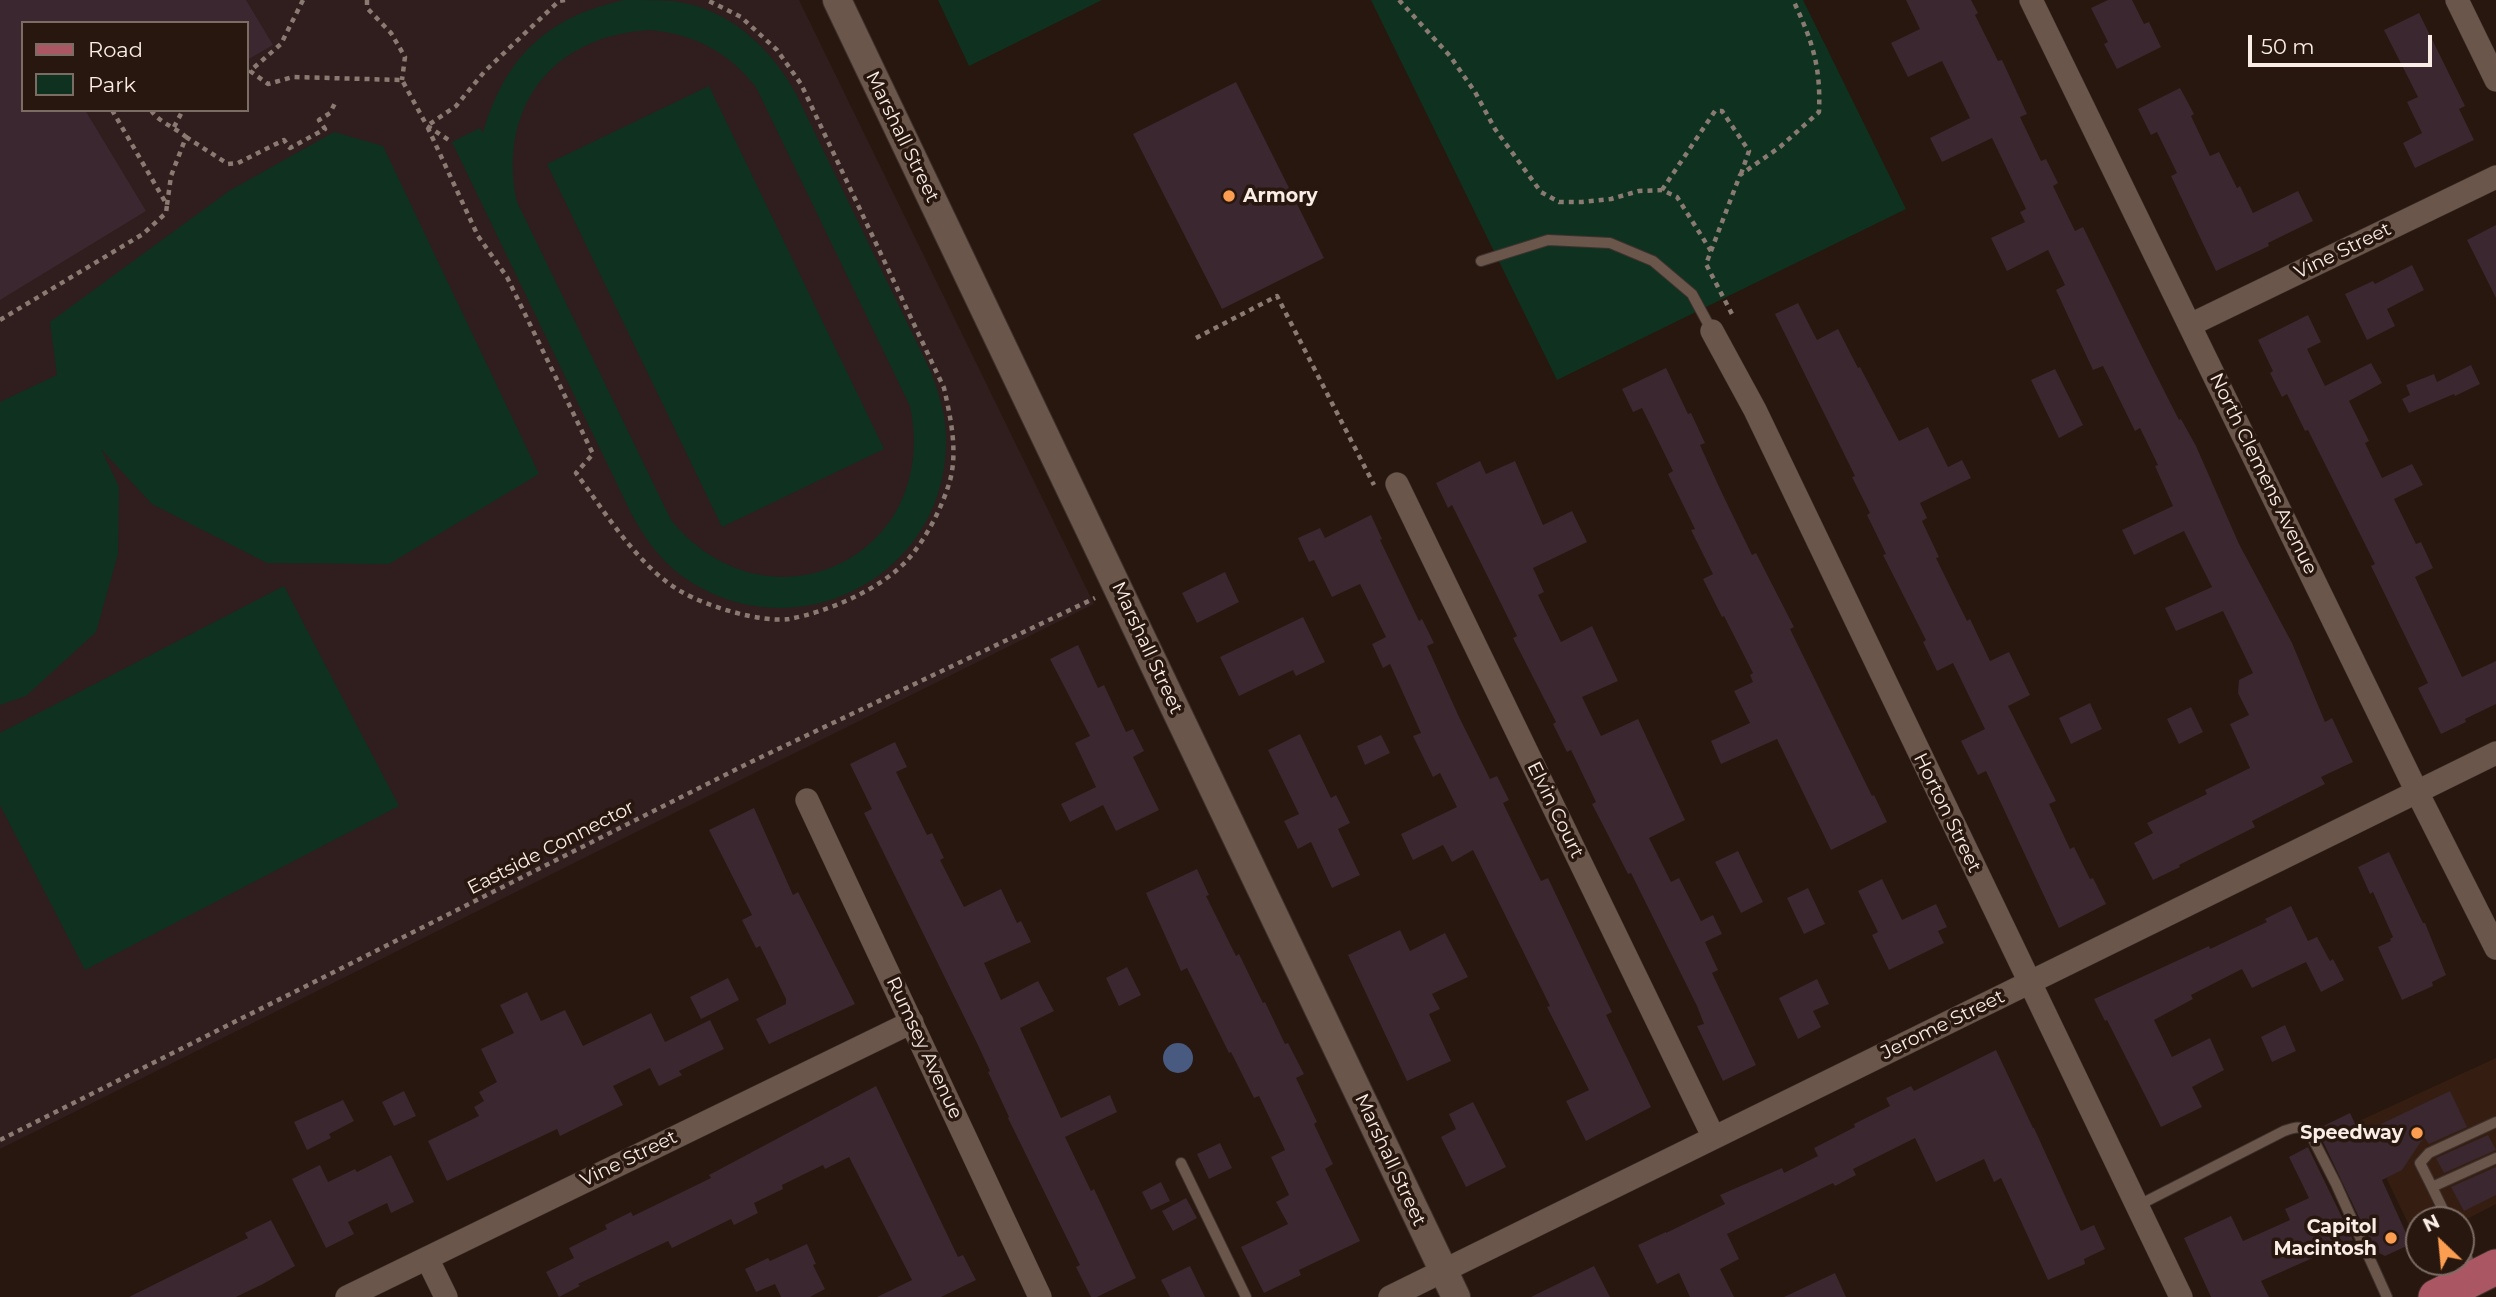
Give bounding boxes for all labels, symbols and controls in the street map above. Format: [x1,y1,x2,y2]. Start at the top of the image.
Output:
legend [21,21,248,112]
scale bar [2251,21,2435,65]
text: 50 m [2261,34,2315,59]
text: Road [88,37,143,62]
street label: Marshall Street [860,68,944,206]
text: Park [88,72,136,97]
place label: Armory [1243,185,1318,207]
marker: Armory [1221,188,1237,204]
street label: Vine Street [2291,218,2395,284]
street label: North Clemens Avenue [2204,370,2322,578]
street label: Marshall Street [1106,578,1188,718]
street label: Horton Street [1908,750,1986,876]
street label: Elvin Court [1522,758,1588,862]
street label: Eastside Connector [464,796,638,900]
street label: Rumsey Avenue [881,973,967,1123]
street label: Jerome Street [1878,985,2008,1065]
street label: Marshall Street [1349,1090,1431,1230]
place label: Speedway [2300,1122,2403,1144]
marker: Speedway [2409,1125,2425,1141]
street label: Vine Street [577,1126,681,1192]
north arrow [2405,1206,2475,1276]
text: N [2420,1210,2443,1237]
place label: Capitol Macintosh [2273,1216,2377,1260]
marker: Capitol Macintosh [2383,1230,2399,1246]

